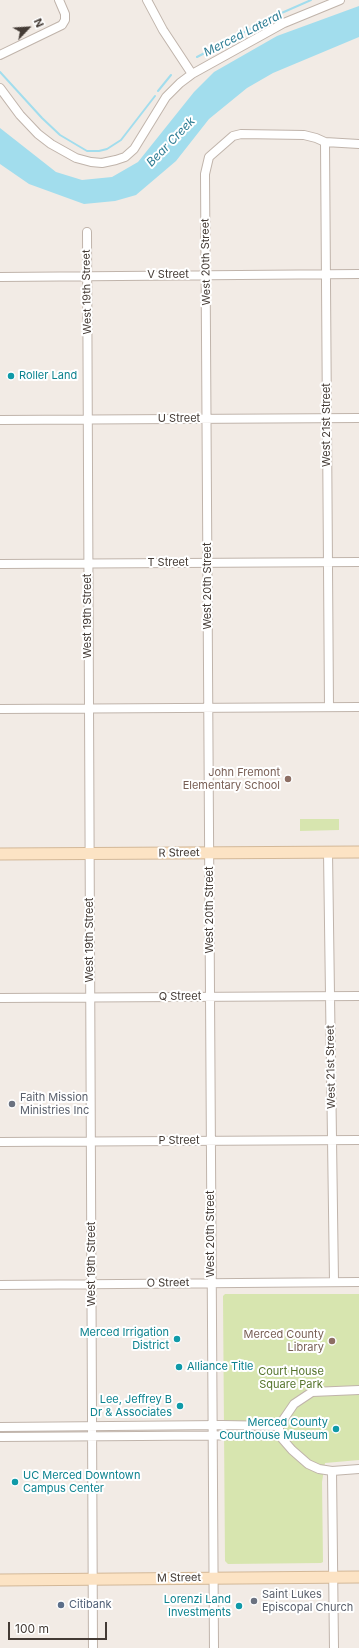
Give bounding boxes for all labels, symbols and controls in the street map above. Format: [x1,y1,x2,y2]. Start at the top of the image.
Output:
north arrow [8,8,48,48]
water label: Merced Lateral [201,8,285,60]
text: N [31,16,47,30]
water label: Bear Creek [144,114,198,170]
street label: West 20th Street [199,218,213,306]
street label: West 19th Street [80,249,94,335]
street label: V Street [147,268,189,282]
place label: Roller Land [19,369,77,383]
marker: Roller Land [6,371,16,381]
street label: West 21st Street [320,383,334,467]
street label: U Street [158,412,200,426]
street label: West 20th Street [201,542,215,630]
street label: T Street [147,556,189,570]
street label: West 19th Street [81,574,95,658]
place label: John Fremont Elementary School [183,766,280,792]
marker: John Fremont Elementary School [283,774,293,784]
street label: R Street [158,846,200,860]
street label: West 20th Street [203,866,217,954]
street label: West 19th Street [83,898,97,982]
street label: Q Street [159,990,201,1004]
street label: West 21st Street [324,1025,338,1109]
place label: Faith Mission Ministries Inc [20,1091,89,1117]
marker: Faith Mission Ministries Inc [7,1099,17,1109]
street label: P Street [158,1134,200,1148]
street label: West 20th Street [204,1190,218,1278]
street label: West 19th Street [85,1222,99,1306]
street label: O Street [147,1276,189,1290]
place label: Merced Irrigation District [80,1326,169,1352]
place label: Merced County Library [244,1328,324,1354]
marker: Merced Irrigation District [172,1334,182,1344]
marker: Merced County Library [327,1336,337,1346]
place label: Alliance Title [187,1360,253,1374]
marker: Alliance Title [174,1362,184,1372]
park label: Court House Square Park [258,1365,324,1391]
place label: Lee, Jeffrey B Dr & Associates [90,1393,172,1419]
marker: Lee, Jeffrey B Dr & Associates [175,1401,185,1411]
place label: Merced County Courthouse Museum [219,1416,328,1442]
marker: Merced County Courthouse Museum [331,1424,341,1434]
place label: UC Merced Downtown Campus Center [23,1469,140,1495]
marker: UC Merced Downtown Campus Center [10,1477,20,1487]
street label: M Street [157,1571,201,1585]
place label: Saint Lukes Episcopal Church [262,1588,353,1614]
place label: Lorenzi Land Investments [164,1593,231,1619]
marker: Saint Lukes Episcopal Church [249,1596,259,1606]
place label: Citibank [69,1598,112,1612]
marker: Citibank [56,1600,66,1610]
marker: Lorenzi Land Investments [234,1601,244,1611]
scale bar [10,1614,109,1640]
text: 100 m [15,1621,49,1636]

